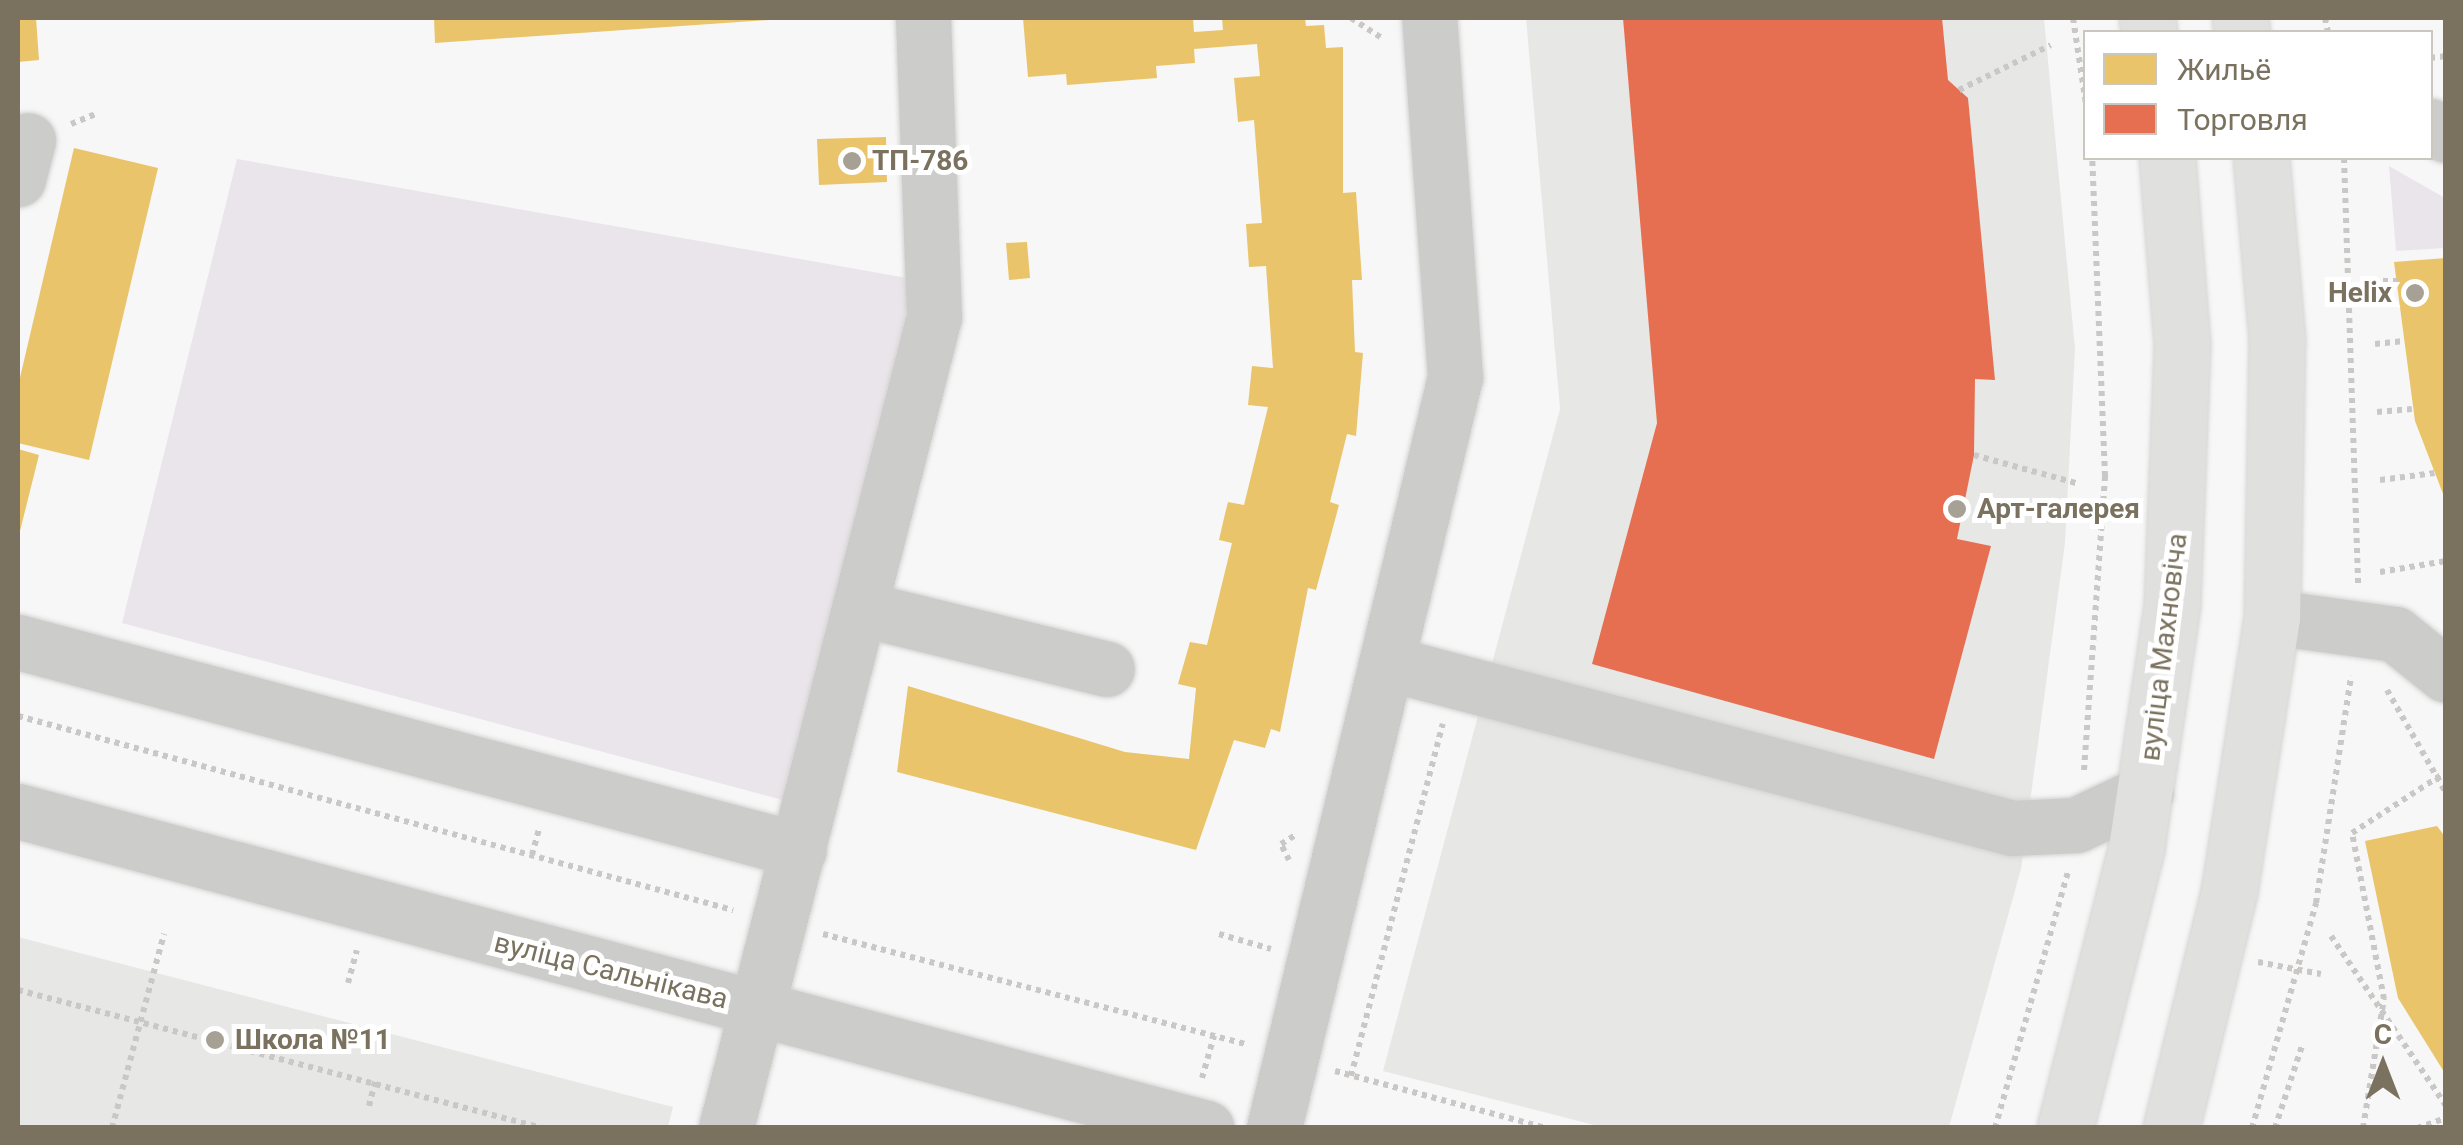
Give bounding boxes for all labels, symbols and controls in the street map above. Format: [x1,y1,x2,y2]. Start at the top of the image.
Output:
legend [2083,30,2433,160]
text: Жильё [2177,52,2271,87]
text: Торговля [2177,102,2308,137]
place label: ТП-786 [872,144,968,178]
marker: ТП-786 [841,150,863,172]
place label: Helix [2328,276,2392,310]
marker: Helix [2402,280,2428,306]
place label: Арт-галерея [1977,492,2140,526]
marker: Арт-галерея [1946,498,1968,520]
street label: вуліца Махновіча [2133,531,2195,763]
street label: вуліца Сальнікава [491,926,731,1016]
north arrow [2333,1015,2433,1115]
text: С [2374,1018,2392,1051]
place label: Школа №11 [235,1023,391,1057]
marker: Школа №11 [204,1029,226,1051]

